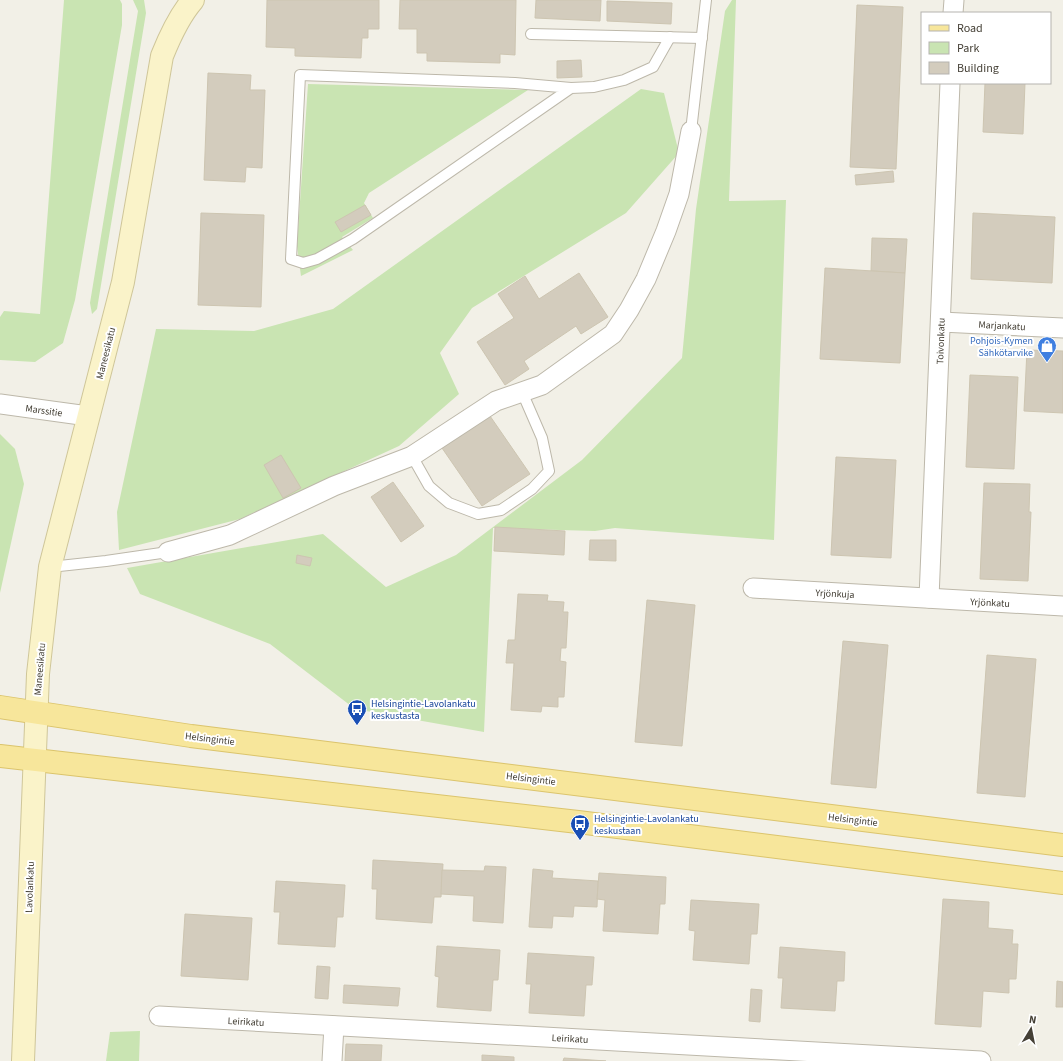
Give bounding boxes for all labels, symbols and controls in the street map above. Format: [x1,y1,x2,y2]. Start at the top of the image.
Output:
legend [921,12,1051,84]
text: Road [957,20,983,37]
text: Park [957,40,979,57]
text: Building [957,60,999,77]
street label: Toivonkatu [933,317,949,365]
street label: Marjankatu [978,318,1026,334]
street label: Maneesikatu [93,326,119,381]
place label: Pohjois-Kymen Sähkötarvike [970,334,1033,360]
shop icon: Pohjois-Kymen Sähkötarvike [1036,335,1058,363]
street label: Marssitie [24,401,63,421]
street label: Yrjönkuja [814,586,855,602]
street label: Yrjönkatu [969,595,1010,611]
street label: Maneesikatu [31,642,49,696]
place label: Helsingintie-Lavolankatu keskustasta [371,697,476,723]
bus stop icon: Helsingintie-Lavolankatu keskustasta [346,698,368,726]
street label: Helsingintie [184,729,236,749]
street label: Helsingintie [505,769,557,789]
street label: Helsingintie [827,810,879,830]
place label: Helsingintie-Lavolankatu keskustaan [594,812,699,838]
bus stop icon: Helsingintie-Lavolankatu keskustaan [569,813,591,841]
street label: Lavolankatu [22,861,38,913]
north arrow [1011,1009,1051,1049]
text: N [1028,1012,1038,1028]
street label: Leirikatu [227,1014,265,1030]
street label: Leirikatu [551,1031,589,1047]

